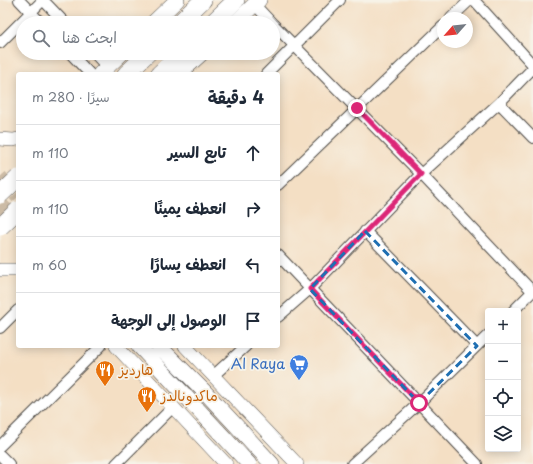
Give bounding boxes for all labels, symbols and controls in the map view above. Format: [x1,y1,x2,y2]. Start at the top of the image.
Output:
north arrow [437,12,473,48]
search box [16,16,280,60]
text: ابحث هنا [62,25,117,48]
icon: search [30,27,52,49]
text: 4 دقيقة [208,84,264,110]
text: سيرًا · 280 m [32,87,110,106]
route end [348,99,366,117]
text: تابع السير [168,140,226,163]
icon: ahead [242,142,264,164]
text: 110 m [32,143,68,162]
text: انعطف يمينًا [154,196,226,219]
icon: right [242,198,264,220]
text: 110 m [32,199,68,218]
text: انعطف يسارًا [150,252,226,275]
icon: left [242,254,264,276]
text: 60 m [32,255,67,274]
text: الوصول إلى الوجهة [111,308,226,331]
map controls [485,308,521,452]
button: + [485,308,521,344]
icon: arrive [242,310,264,332]
button: − [485,344,521,380]
place label: Al Raya [231,353,285,374]
supermarket icon: Al Raya [288,353,310,381]
restaurant icon: هارديز [94,359,116,387]
place label: هارديز [118,359,153,380]
button: locate [485,380,521,416]
restaurant icon: ماكدونالدز [136,385,158,413]
place label: ماكدونالدز [160,385,218,406]
route start [410,394,428,412]
button: layers [485,416,521,452]

